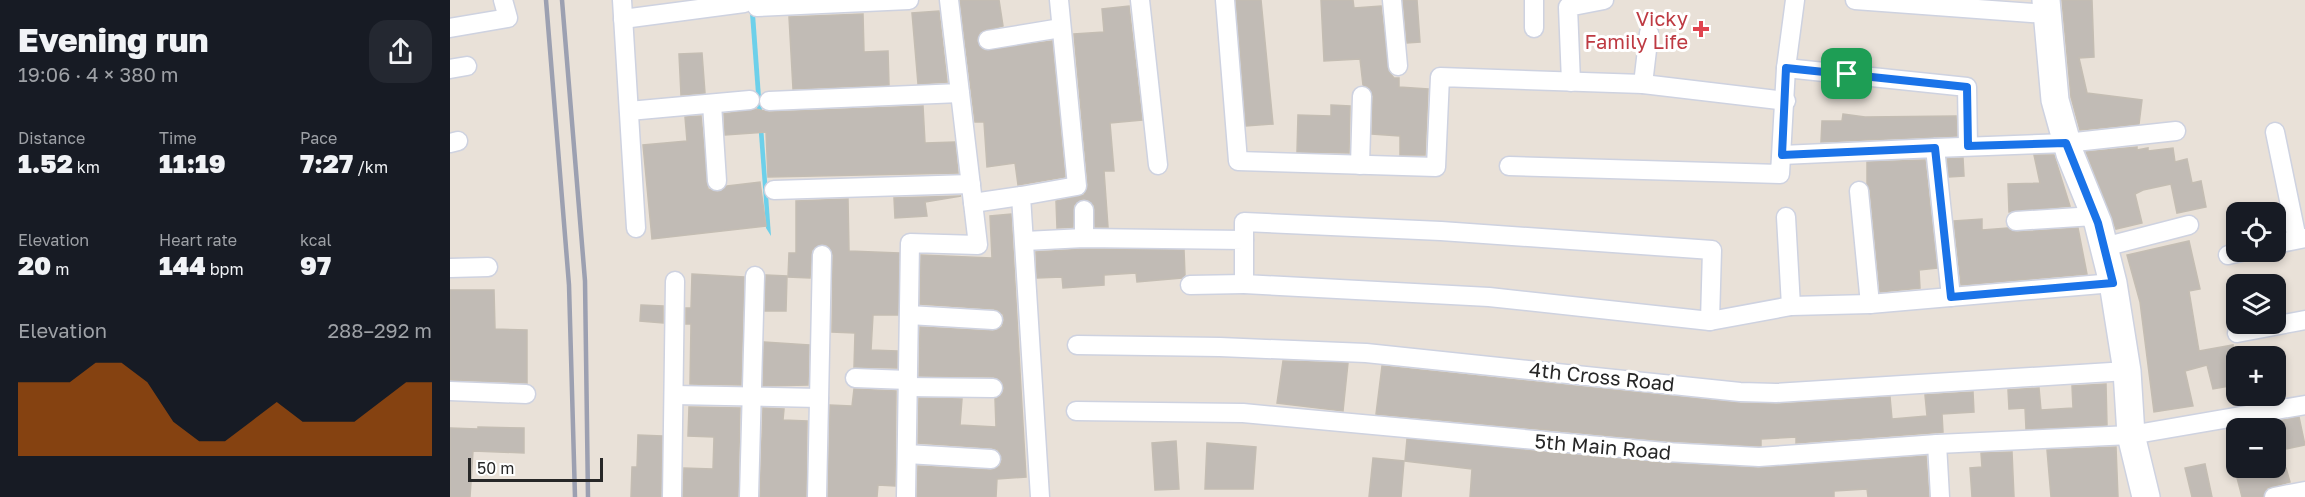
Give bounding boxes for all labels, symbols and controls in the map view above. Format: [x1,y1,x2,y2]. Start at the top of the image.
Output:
place label: Vicky Family Life [1584,6,1688,53]
text: Evening run [18,20,209,59]
button: share [369,20,432,83]
marker: Vicky Family Life [1692,20,1710,38]
pin [1821,48,1872,99]
icon: arrive [1830,57,1863,90]
text: 19:06 · 4 × 380 m [18,62,179,86]
text: Distance [18,128,85,148]
text: Time [159,128,197,148]
text: Pace [300,128,337,148]
text: 1.52 [18,148,73,179]
text: 11:19 [159,148,226,179]
text: 7:27 [300,148,353,179]
text: km [73,157,100,177]
text: /km [353,157,388,177]
map controls [2226,202,2286,478]
button: locate [2226,202,2286,262]
text: Elevation [18,230,89,250]
text: Heart rate [159,230,237,250]
text: kcal [300,230,332,250]
text: 20 [18,250,51,281]
text: 144 [159,250,206,281]
text: 97 [300,250,331,281]
text: m [51,259,69,279]
text: bpm [206,259,244,279]
button: layers [2226,274,2286,334]
text: Elevation [18,318,107,342]
text: 288–292 m [327,318,432,342]
button: + [2226,346,2286,406]
street label: 4th Cross Road [1528,356,1676,396]
button: − [2226,418,2286,478]
street label: 5th Main Road [1534,428,1672,464]
scale bar [468,455,603,482]
text: 50 m [477,458,514,478]

